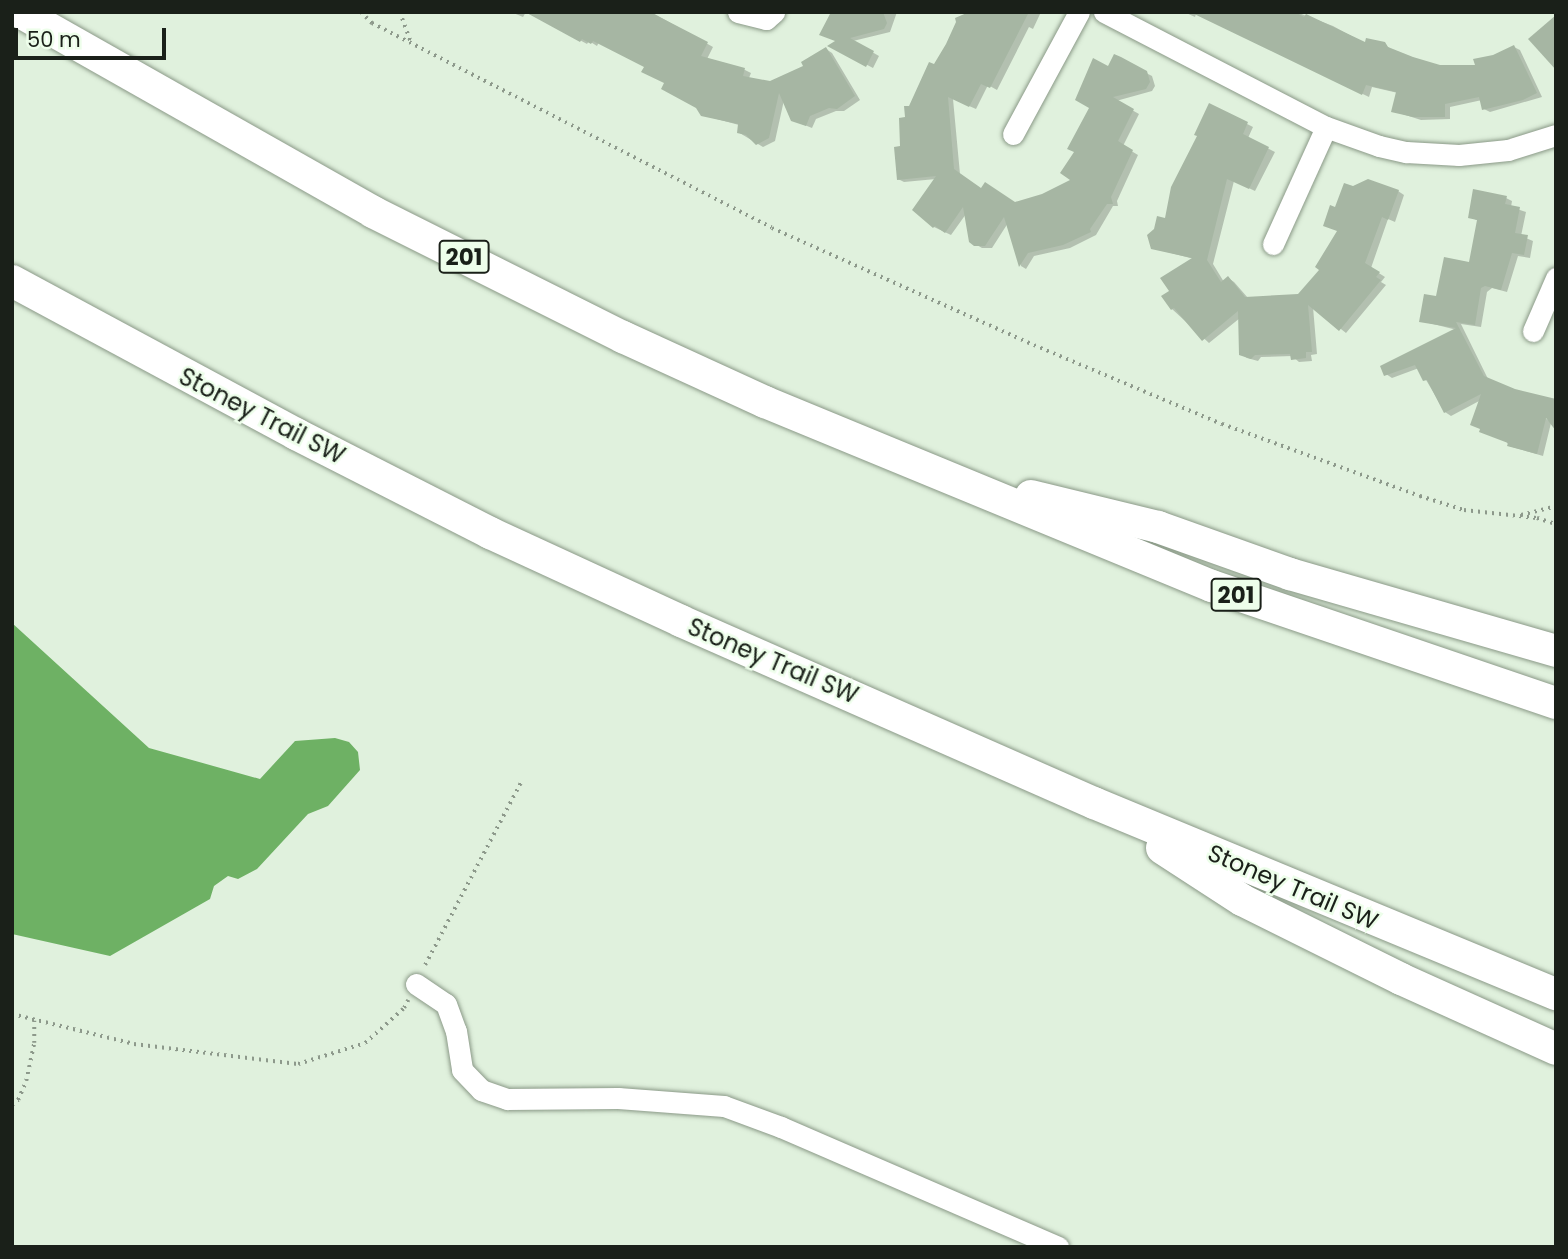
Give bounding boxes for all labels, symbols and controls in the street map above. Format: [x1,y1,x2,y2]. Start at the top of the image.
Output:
scale bar [18,14,170,58]
text: 50 m [27,25,81,54]
road number: 201 [438,238,490,276]
street label: Stoney Trail SW [174,362,350,470]
road number: 201 [1210,576,1262,614]
street label: Stoney Trail SW [684,612,862,710]
street label: Stoney Trail SW [1204,838,1382,936]

